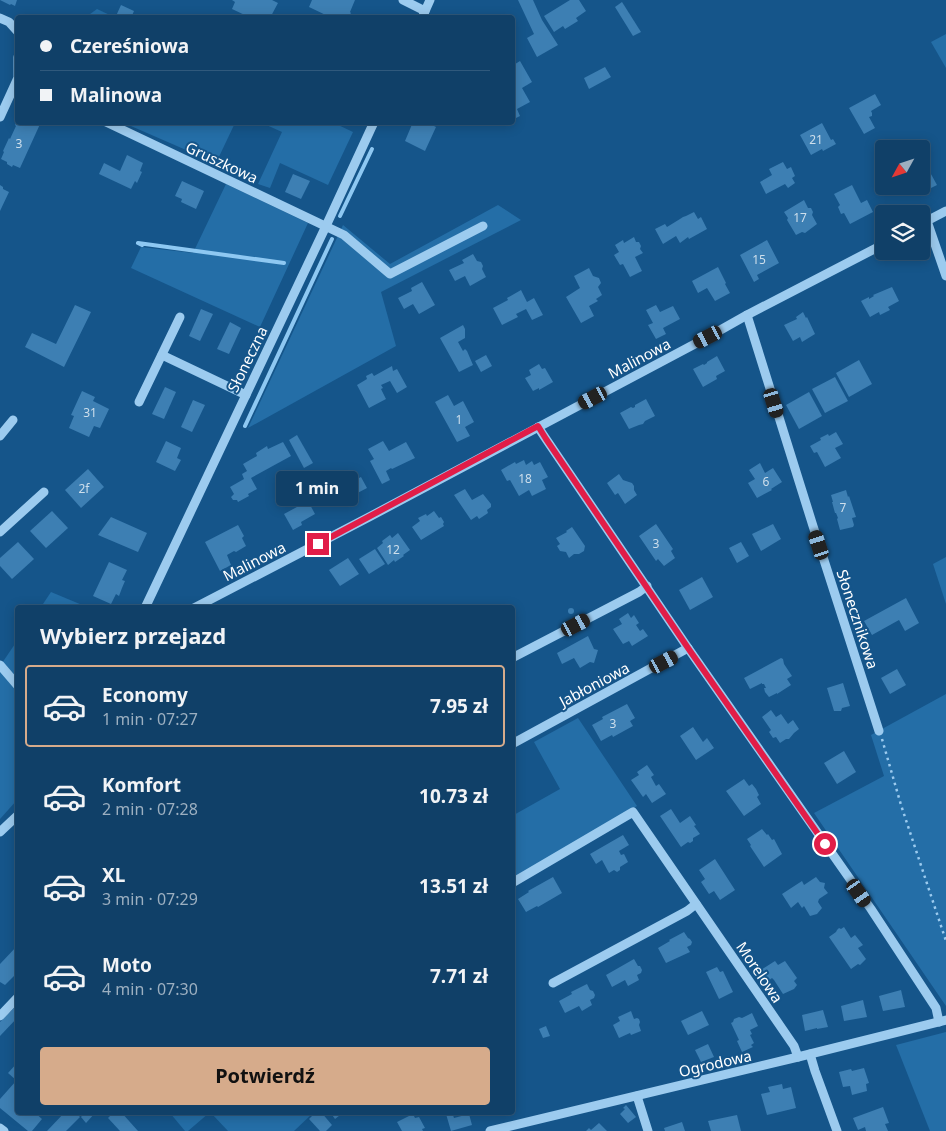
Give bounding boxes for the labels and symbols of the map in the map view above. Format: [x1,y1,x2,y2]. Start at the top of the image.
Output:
house number: 21 [809,131,823,148]
house number: 3 [16,135,23,152]
street label: Gruszkowa [183,137,261,187]
north arrow [875,140,930,195]
house number: 17 [793,209,807,226]
house number: 15 [752,251,766,268]
street label: Słoneczna [222,323,272,395]
car [691,324,724,350]
street label: Malinowa [604,333,674,383]
car [576,384,609,412]
car [762,386,785,420]
house number: 31 [83,404,97,421]
house number: 1 [456,411,462,428]
house number: 18 [518,470,532,487]
callout: 1 min [277,472,359,506]
house number: 6 [763,473,770,490]
house number: 2f [79,480,90,497]
house number: 7 [840,499,847,516]
car [807,528,830,562]
route end [307,533,329,555]
house number: 3 [653,535,660,552]
street label: Malinowa [219,537,289,585]
house number: 12 [386,541,400,558]
street label: Słonecznikowa [833,567,883,671]
car [559,611,592,639]
car [647,648,680,676]
street label: Jabłoniowa [554,657,633,712]
house number: 3 [610,715,617,732]
route start [814,833,836,855]
car [844,876,873,910]
street label: Morelowa [732,937,788,1007]
street label: Ogrodowa [677,1045,753,1081]

